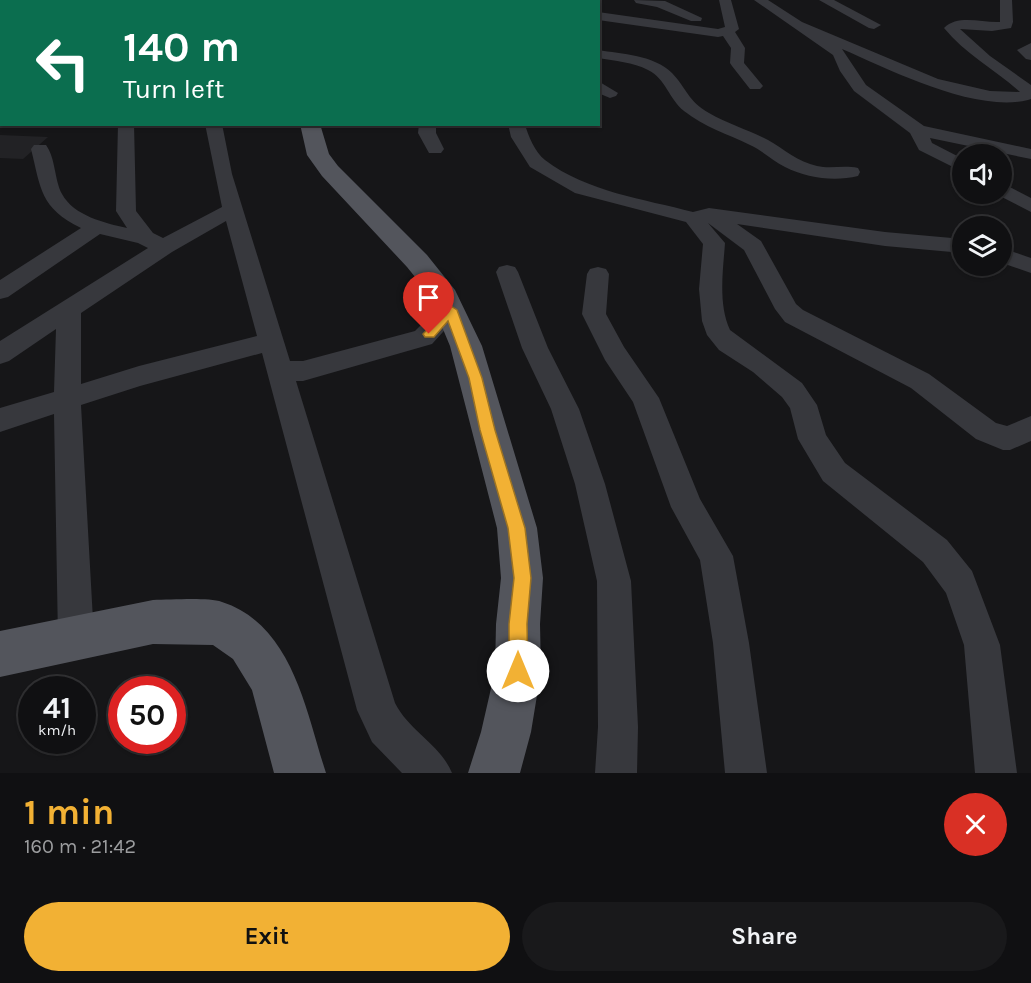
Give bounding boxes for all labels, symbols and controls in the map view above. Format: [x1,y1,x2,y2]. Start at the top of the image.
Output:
text: 140 m [123,22,240,72]
icon: left [24,24,102,102]
text: Turn left [123,73,224,105]
map controls [952,144,1012,276]
button: sound [952,144,1012,204]
button: layers [952,216,1012,276]
pin [403,272,454,334]
icon: arrive [412,281,445,314]
position arrow [486,639,550,703]
speed limit sign: 50 [108,676,186,754]
text: 41 [43,690,71,726]
text: km/h [38,721,76,739]
text: 1 min [24,791,114,833]
button: close [944,793,1007,856]
text: 160 m · 21:42 [24,835,136,858]
button: Exit [24,902,510,971]
button: Share [522,902,1007,971]

